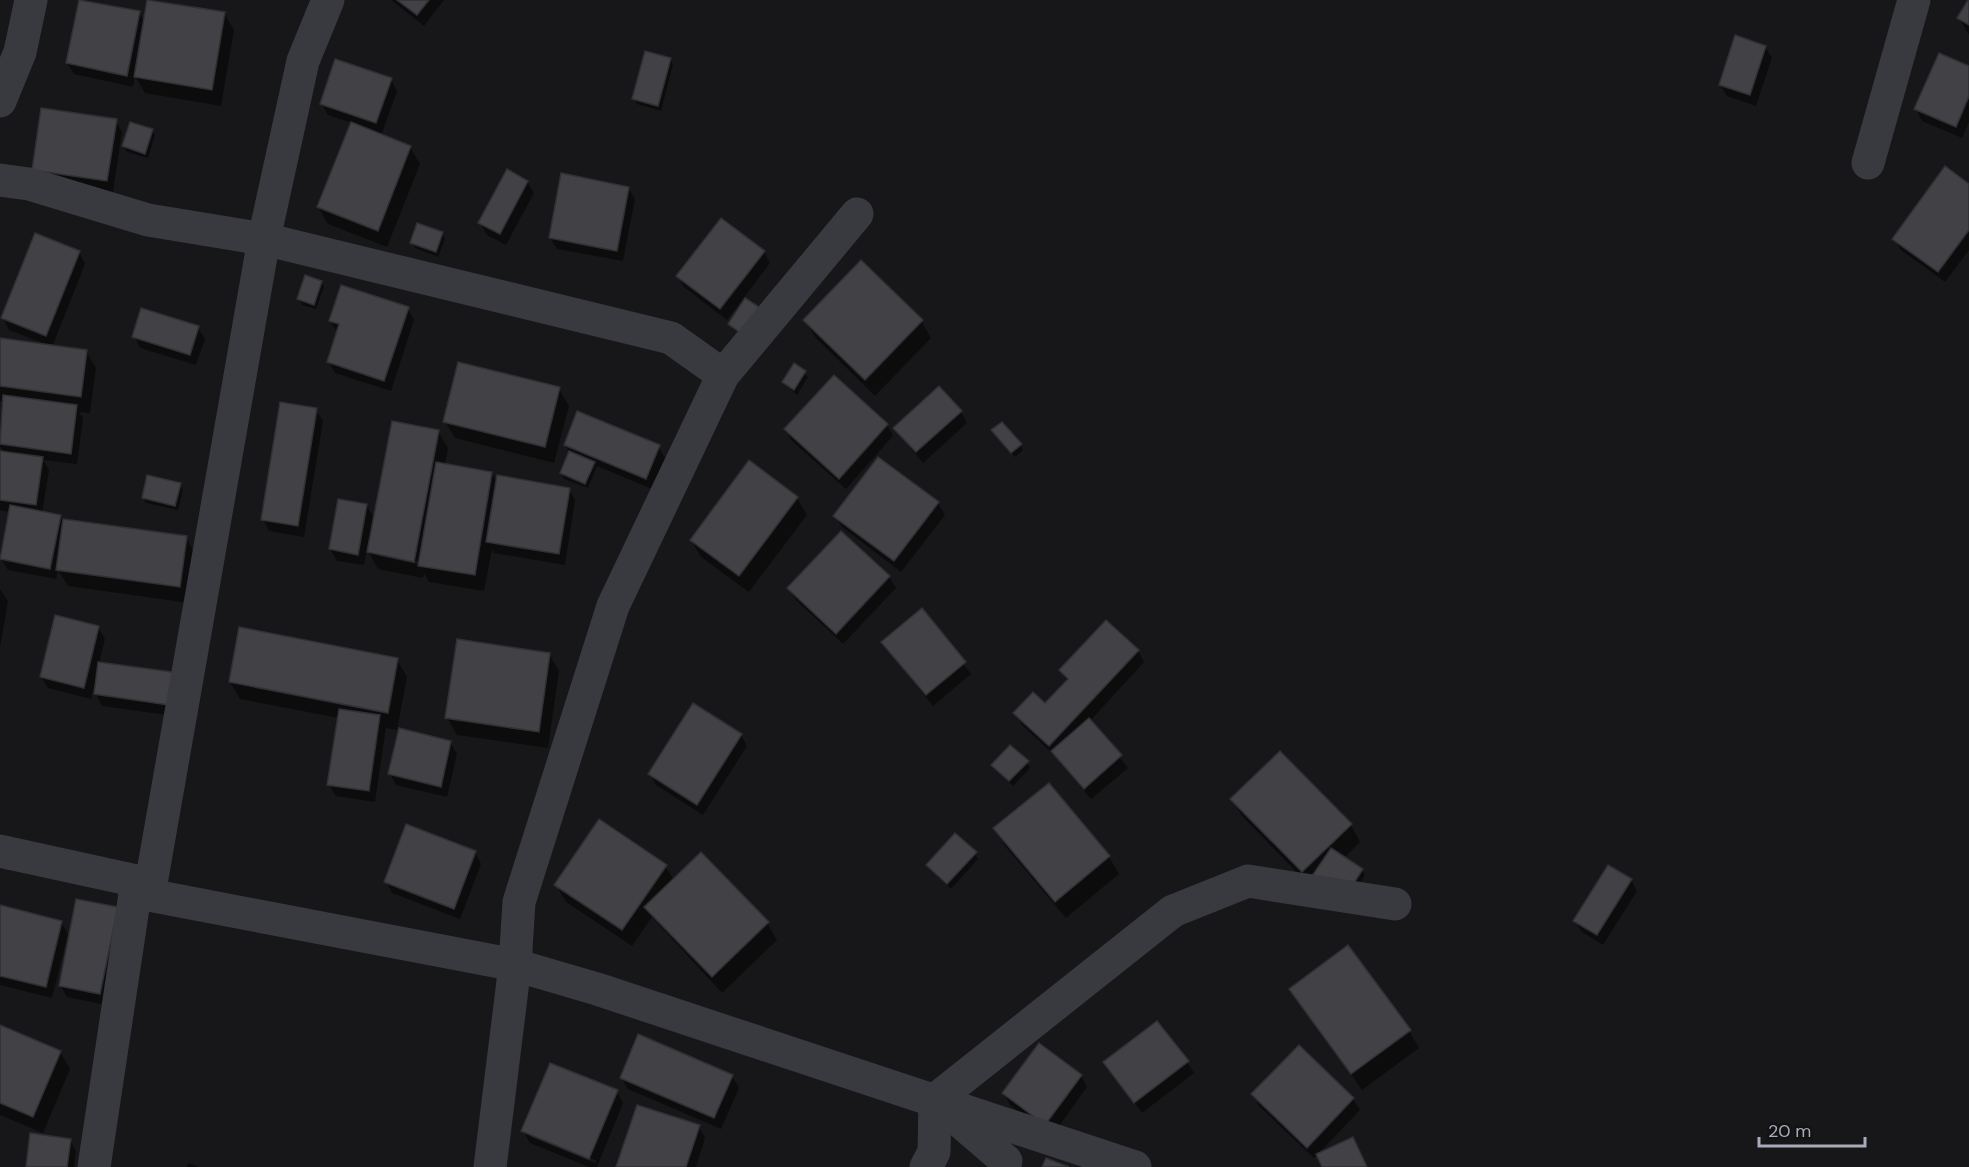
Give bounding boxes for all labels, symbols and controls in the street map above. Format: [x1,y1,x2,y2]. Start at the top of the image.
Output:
scale bar [1759,1110,1866,1148]
text: 20 m [1768,1119,1811,1143]

